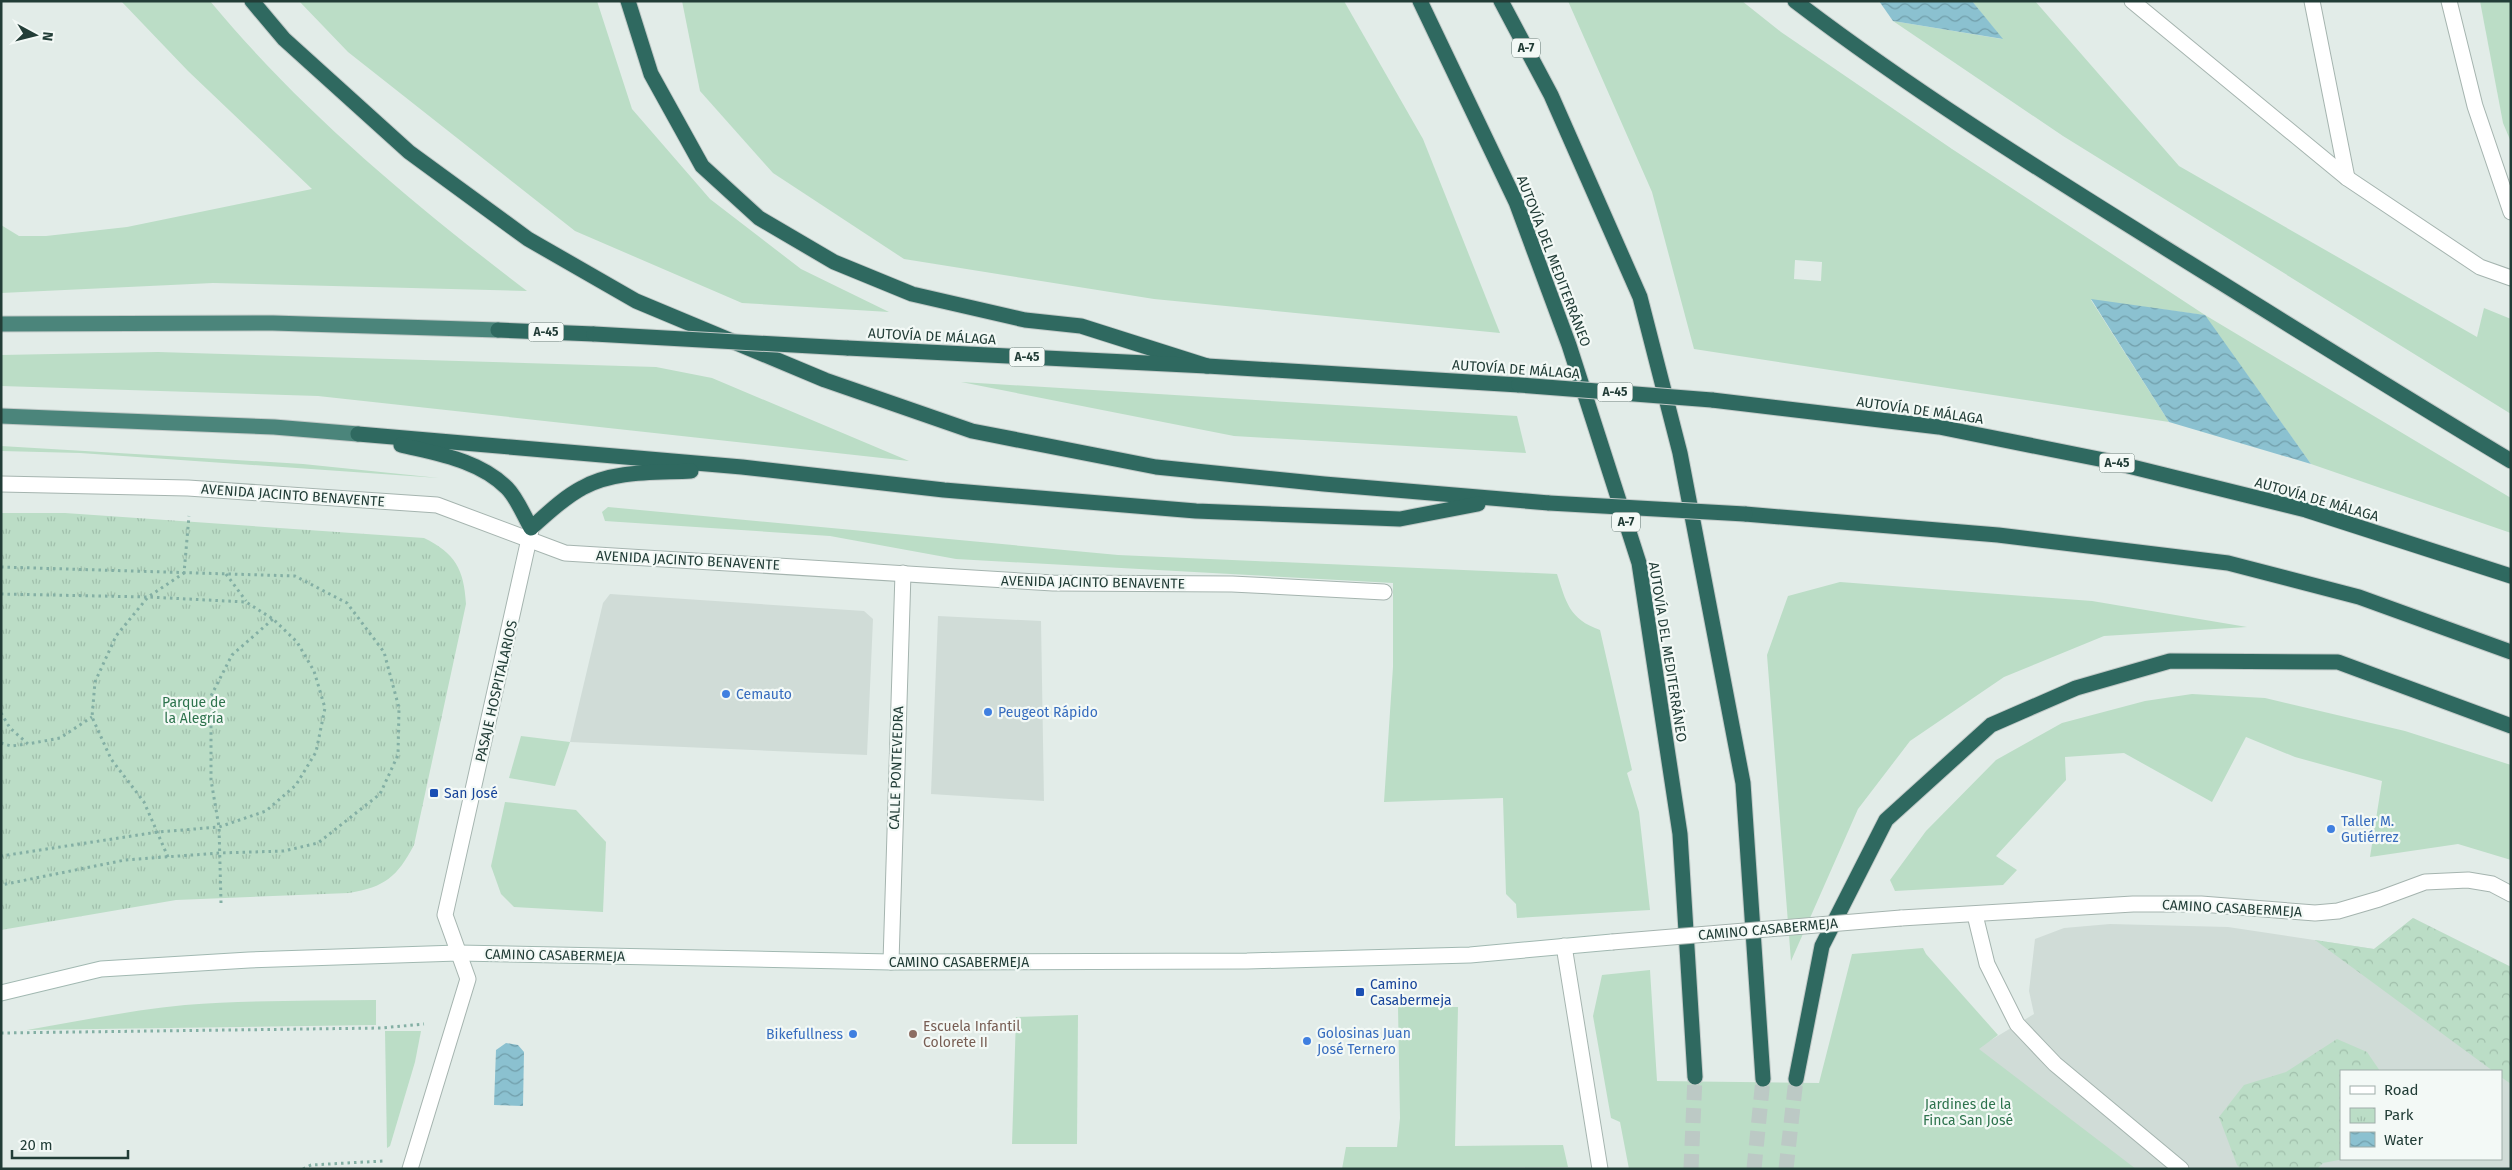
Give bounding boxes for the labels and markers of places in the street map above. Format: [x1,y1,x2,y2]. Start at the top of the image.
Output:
place label: Cemauto [736,686,792,703]
marker: Cemauto [720,688,732,700]
place label: Peugeot Rápido [998,704,1098,721]
marker: Peugeot Rápido [982,706,994,718]
place label: San José [444,785,498,802]
marker: San José [428,787,440,799]
place label: Taller M. Gutiérrez [2341,813,2399,846]
marker: Taller M. Gutiérrez [2325,823,2337,835]
place label: Camino Casabermeja [1370,976,1452,1009]
marker: Camino Casabermeja [1354,986,1366,998]
place label: Escuela Infantil Colorete II [923,1018,1020,1051]
place label: Golosinas Juan José Ternero [1317,1025,1411,1058]
place label: Bikefullness [766,1026,843,1043]
marker: Bikefullness [847,1028,859,1040]
marker: Escuela Infantil Colorete II [907,1028,919,1040]
marker: Golosinas Juan José Ternero [1301,1035,1313,1047]

